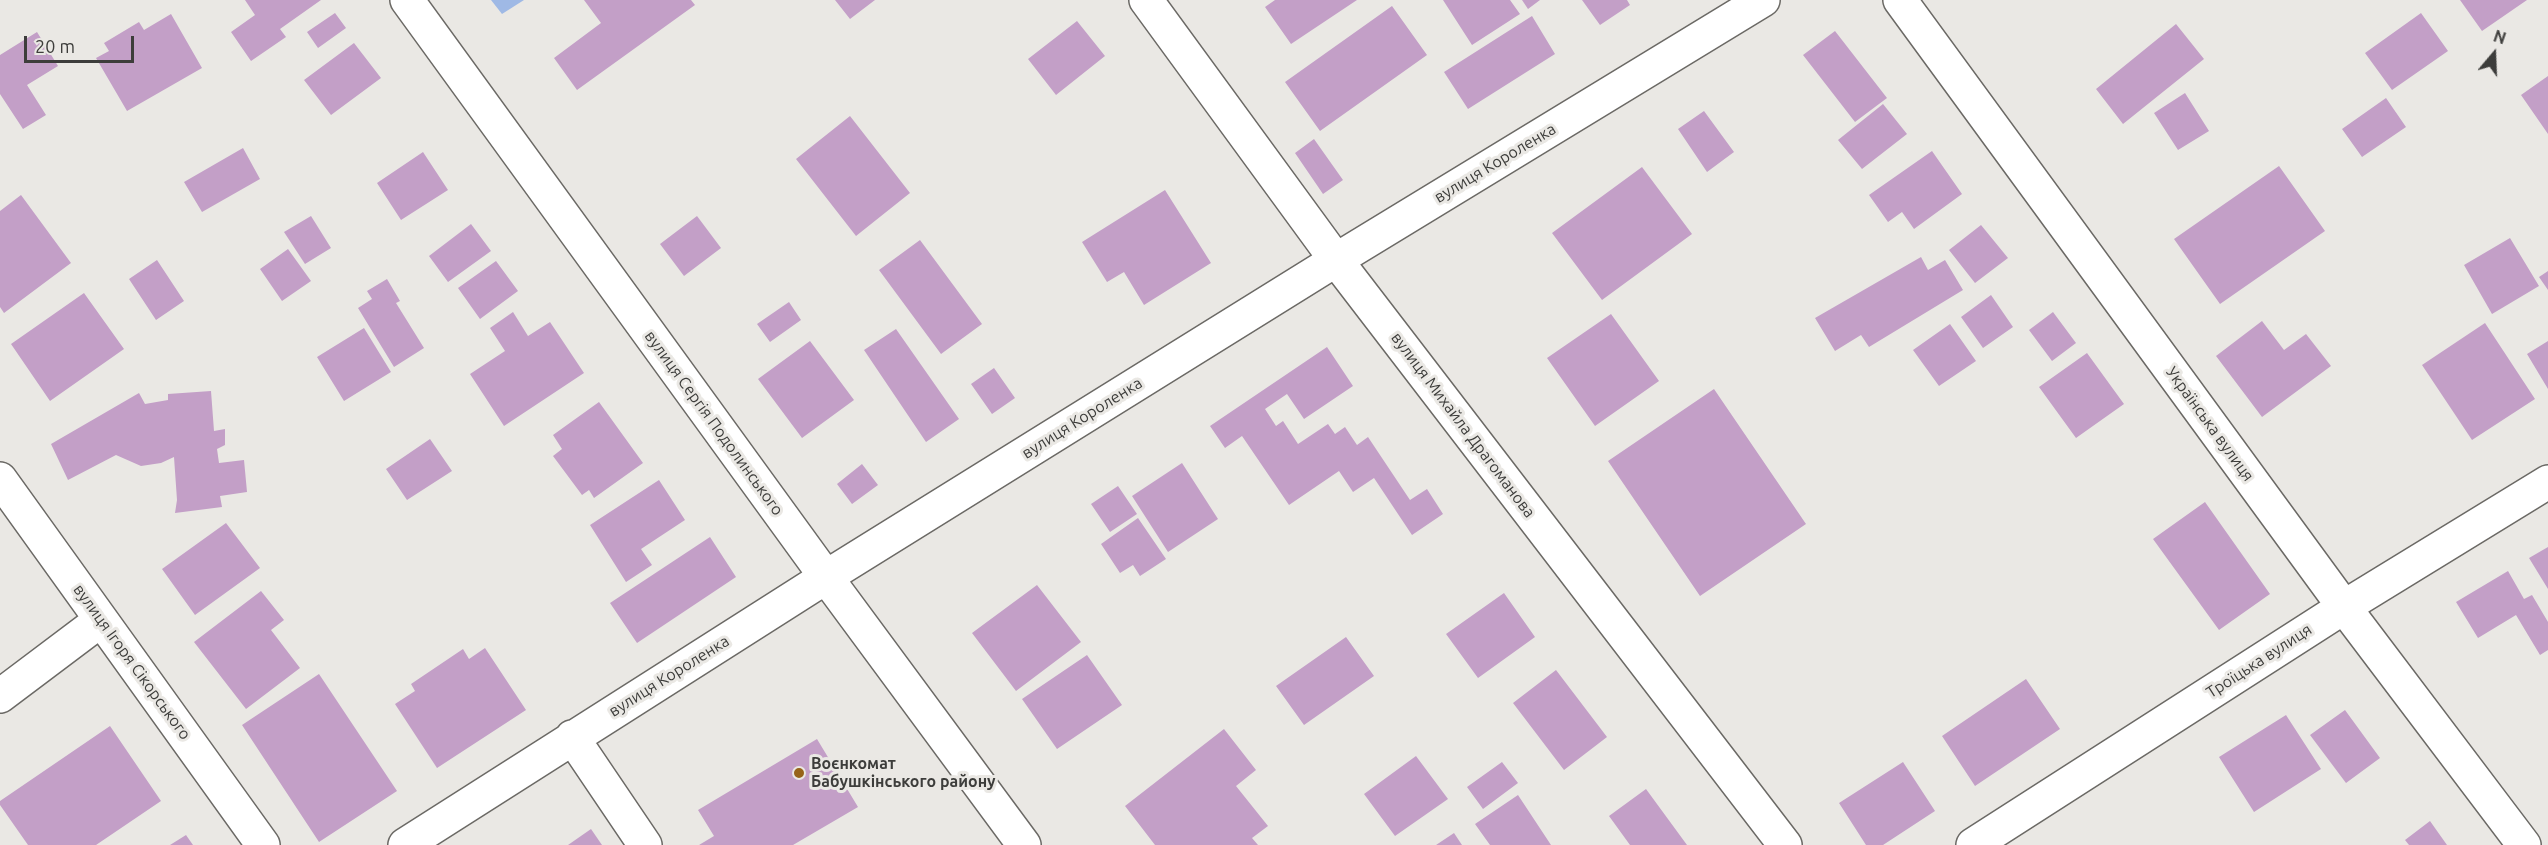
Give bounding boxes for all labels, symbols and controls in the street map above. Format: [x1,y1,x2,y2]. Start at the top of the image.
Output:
scale bar [27,24,136,62]
north arrow [2464,24,2524,84]
text: N [2491,27,2508,47]
text: 20 m [35,36,75,56]
street label: вулиця Короленка [1431,119,1559,207]
street label: вулиця Сергія Подолинського [641,327,787,519]
street label: вулиця Михайла Драгоманова [1387,328,1539,522]
street label: Українська вулиця [2162,363,2258,485]
street label: вулиця Короленка [1018,373,1146,463]
street label: вулиця Ігоря Сікорського [69,581,195,743]
street label: Троїцька вулиця [2203,620,2315,702]
street label: вулиця Короленка [605,631,733,721]
place label: Воєнкомат Бабушкінського району [811,754,996,792]
marker: Воєнкомат Бабушкінського району [792,766,806,780]

